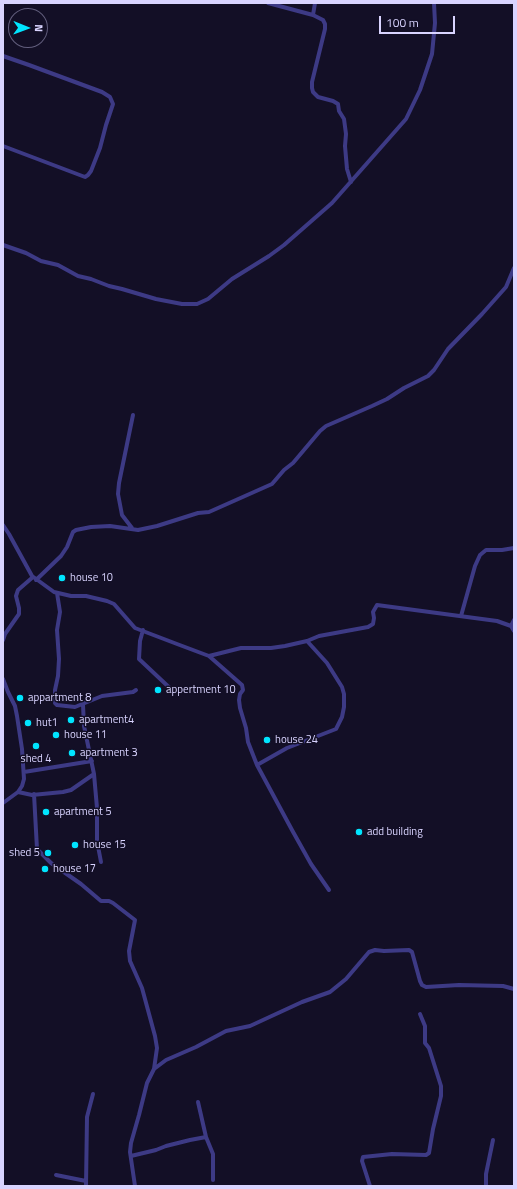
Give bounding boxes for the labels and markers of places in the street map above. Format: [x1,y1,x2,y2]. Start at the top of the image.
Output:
place label: house 10 [70,571,113,585]
marker: house 10 [57,573,67,583]
place label: appertment 10 [166,683,236,697]
marker: appertment 10 [153,685,163,695]
place label: appartment 8 [28,691,91,705]
marker: appartment 8 [15,693,25,703]
place label: apartment4 [79,713,134,727]
marker: apartment4 [66,715,76,725]
place label: hut1 [36,716,58,730]
marker: hut1 [23,718,33,728]
place label: house 11 [64,728,107,742]
marker: house 11 [51,730,61,740]
place label: house 24 [275,733,318,747]
marker: house 24 [262,735,272,745]
marker: shed 4 [31,741,41,751]
place label: apartment 3 [80,746,138,760]
marker: apartment 3 [67,748,77,758]
place label: shed 4 [21,752,51,766]
place label: apartment 5 [54,805,112,819]
marker: apartment 5 [41,807,51,817]
place label: add building [367,825,423,839]
marker: add building [354,827,364,837]
place label: house 15 [83,838,126,852]
marker: house 15 [70,840,80,850]
place label: shed 5 [9,846,40,860]
marker: shed 5 [43,848,53,858]
place label: house 17 [53,862,96,876]
marker: house 17 [40,864,50,874]

